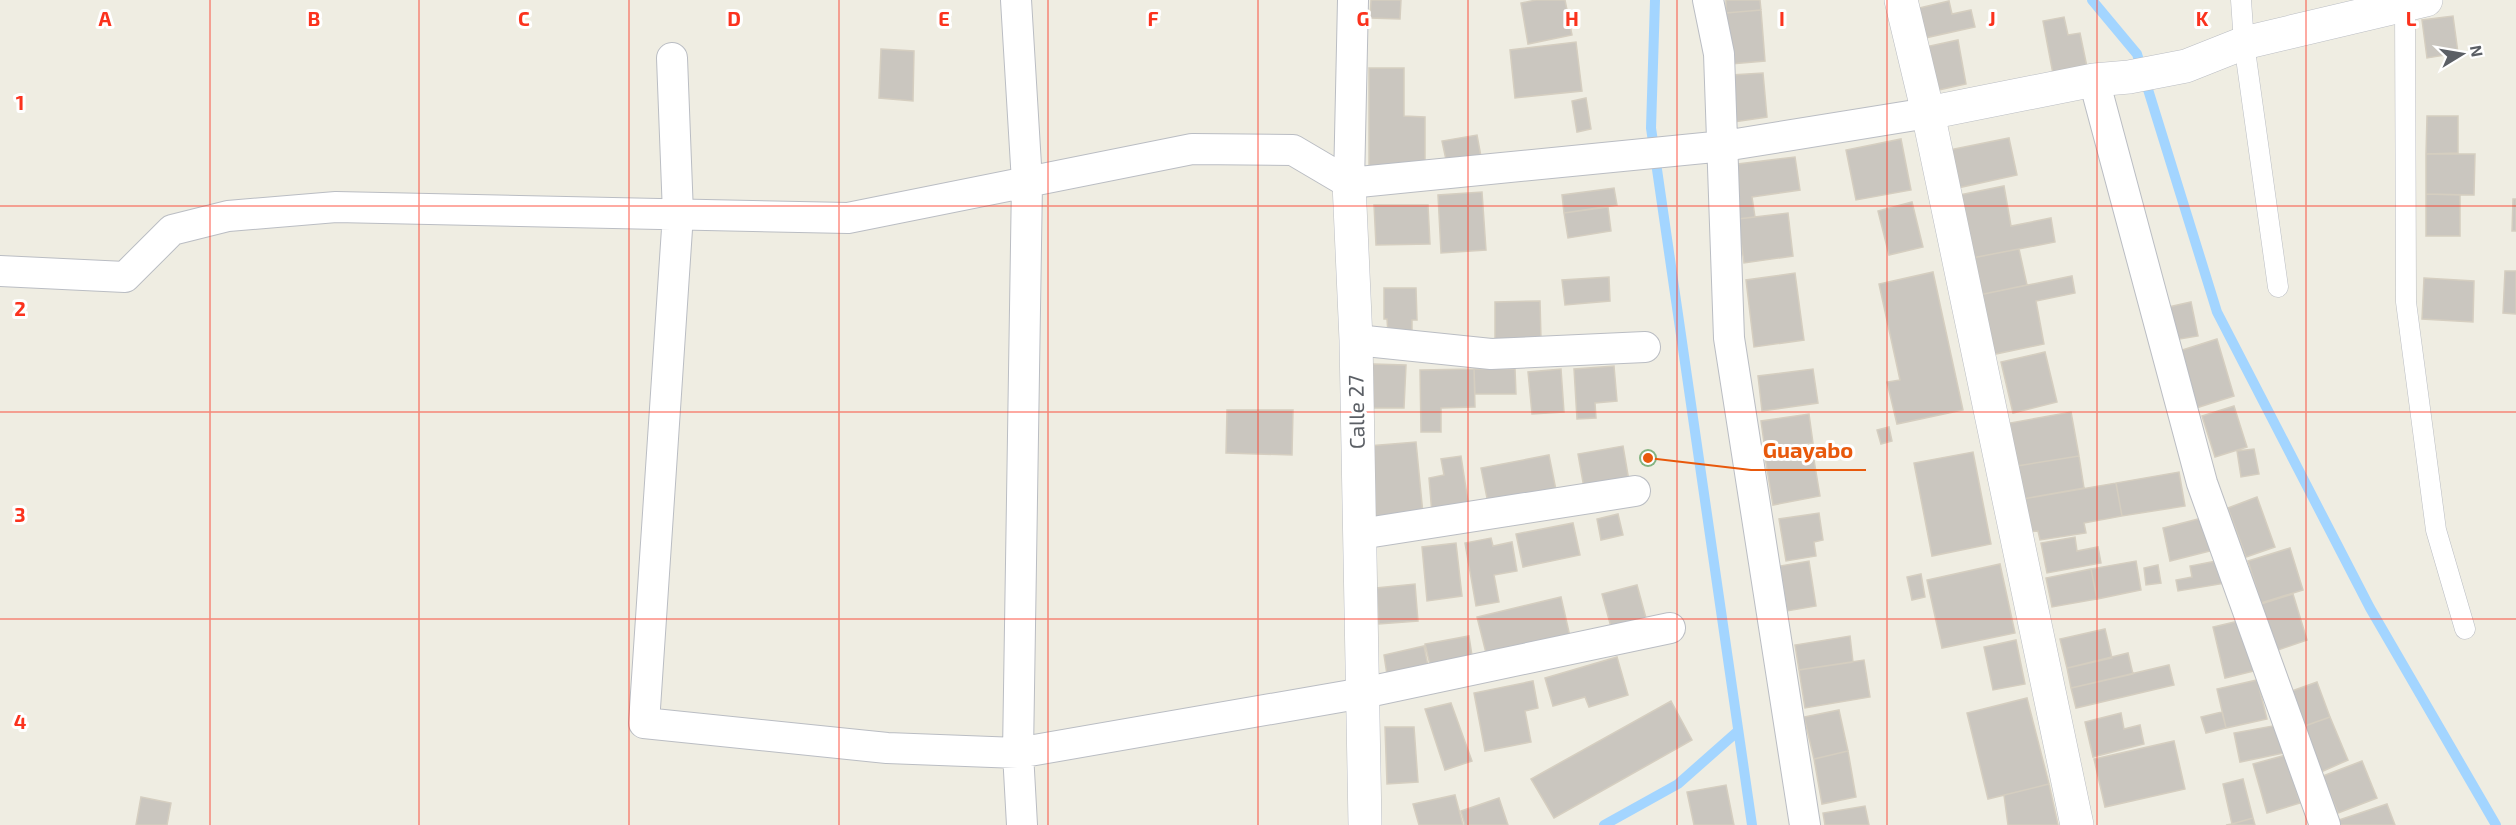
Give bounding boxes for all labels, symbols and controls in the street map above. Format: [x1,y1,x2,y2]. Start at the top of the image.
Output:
text: A [98,6,112,30]
text: B [308,6,320,30]
text: C [518,6,530,30]
text: D [727,6,741,30]
text: E [938,6,950,30]
text: F [1147,6,1159,30]
text: G [1357,6,1369,30]
text: H [1565,6,1579,30]
text: I [1779,6,1785,30]
text: J [1988,6,1996,30]
text: K [2196,6,2209,30]
text: L [2406,6,2417,30]
north arrow [2432,24,2492,84]
text: N [2467,44,2488,59]
text: 1 [16,90,24,114]
text: 2 [14,296,26,320]
street label: Calle 27 [1342,374,1369,449]
callout: Guayabo [1751,430,1866,470]
text: Guayabo [1763,436,1853,463]
text: 3 [14,502,26,526]
text: 4 [14,709,27,733]

